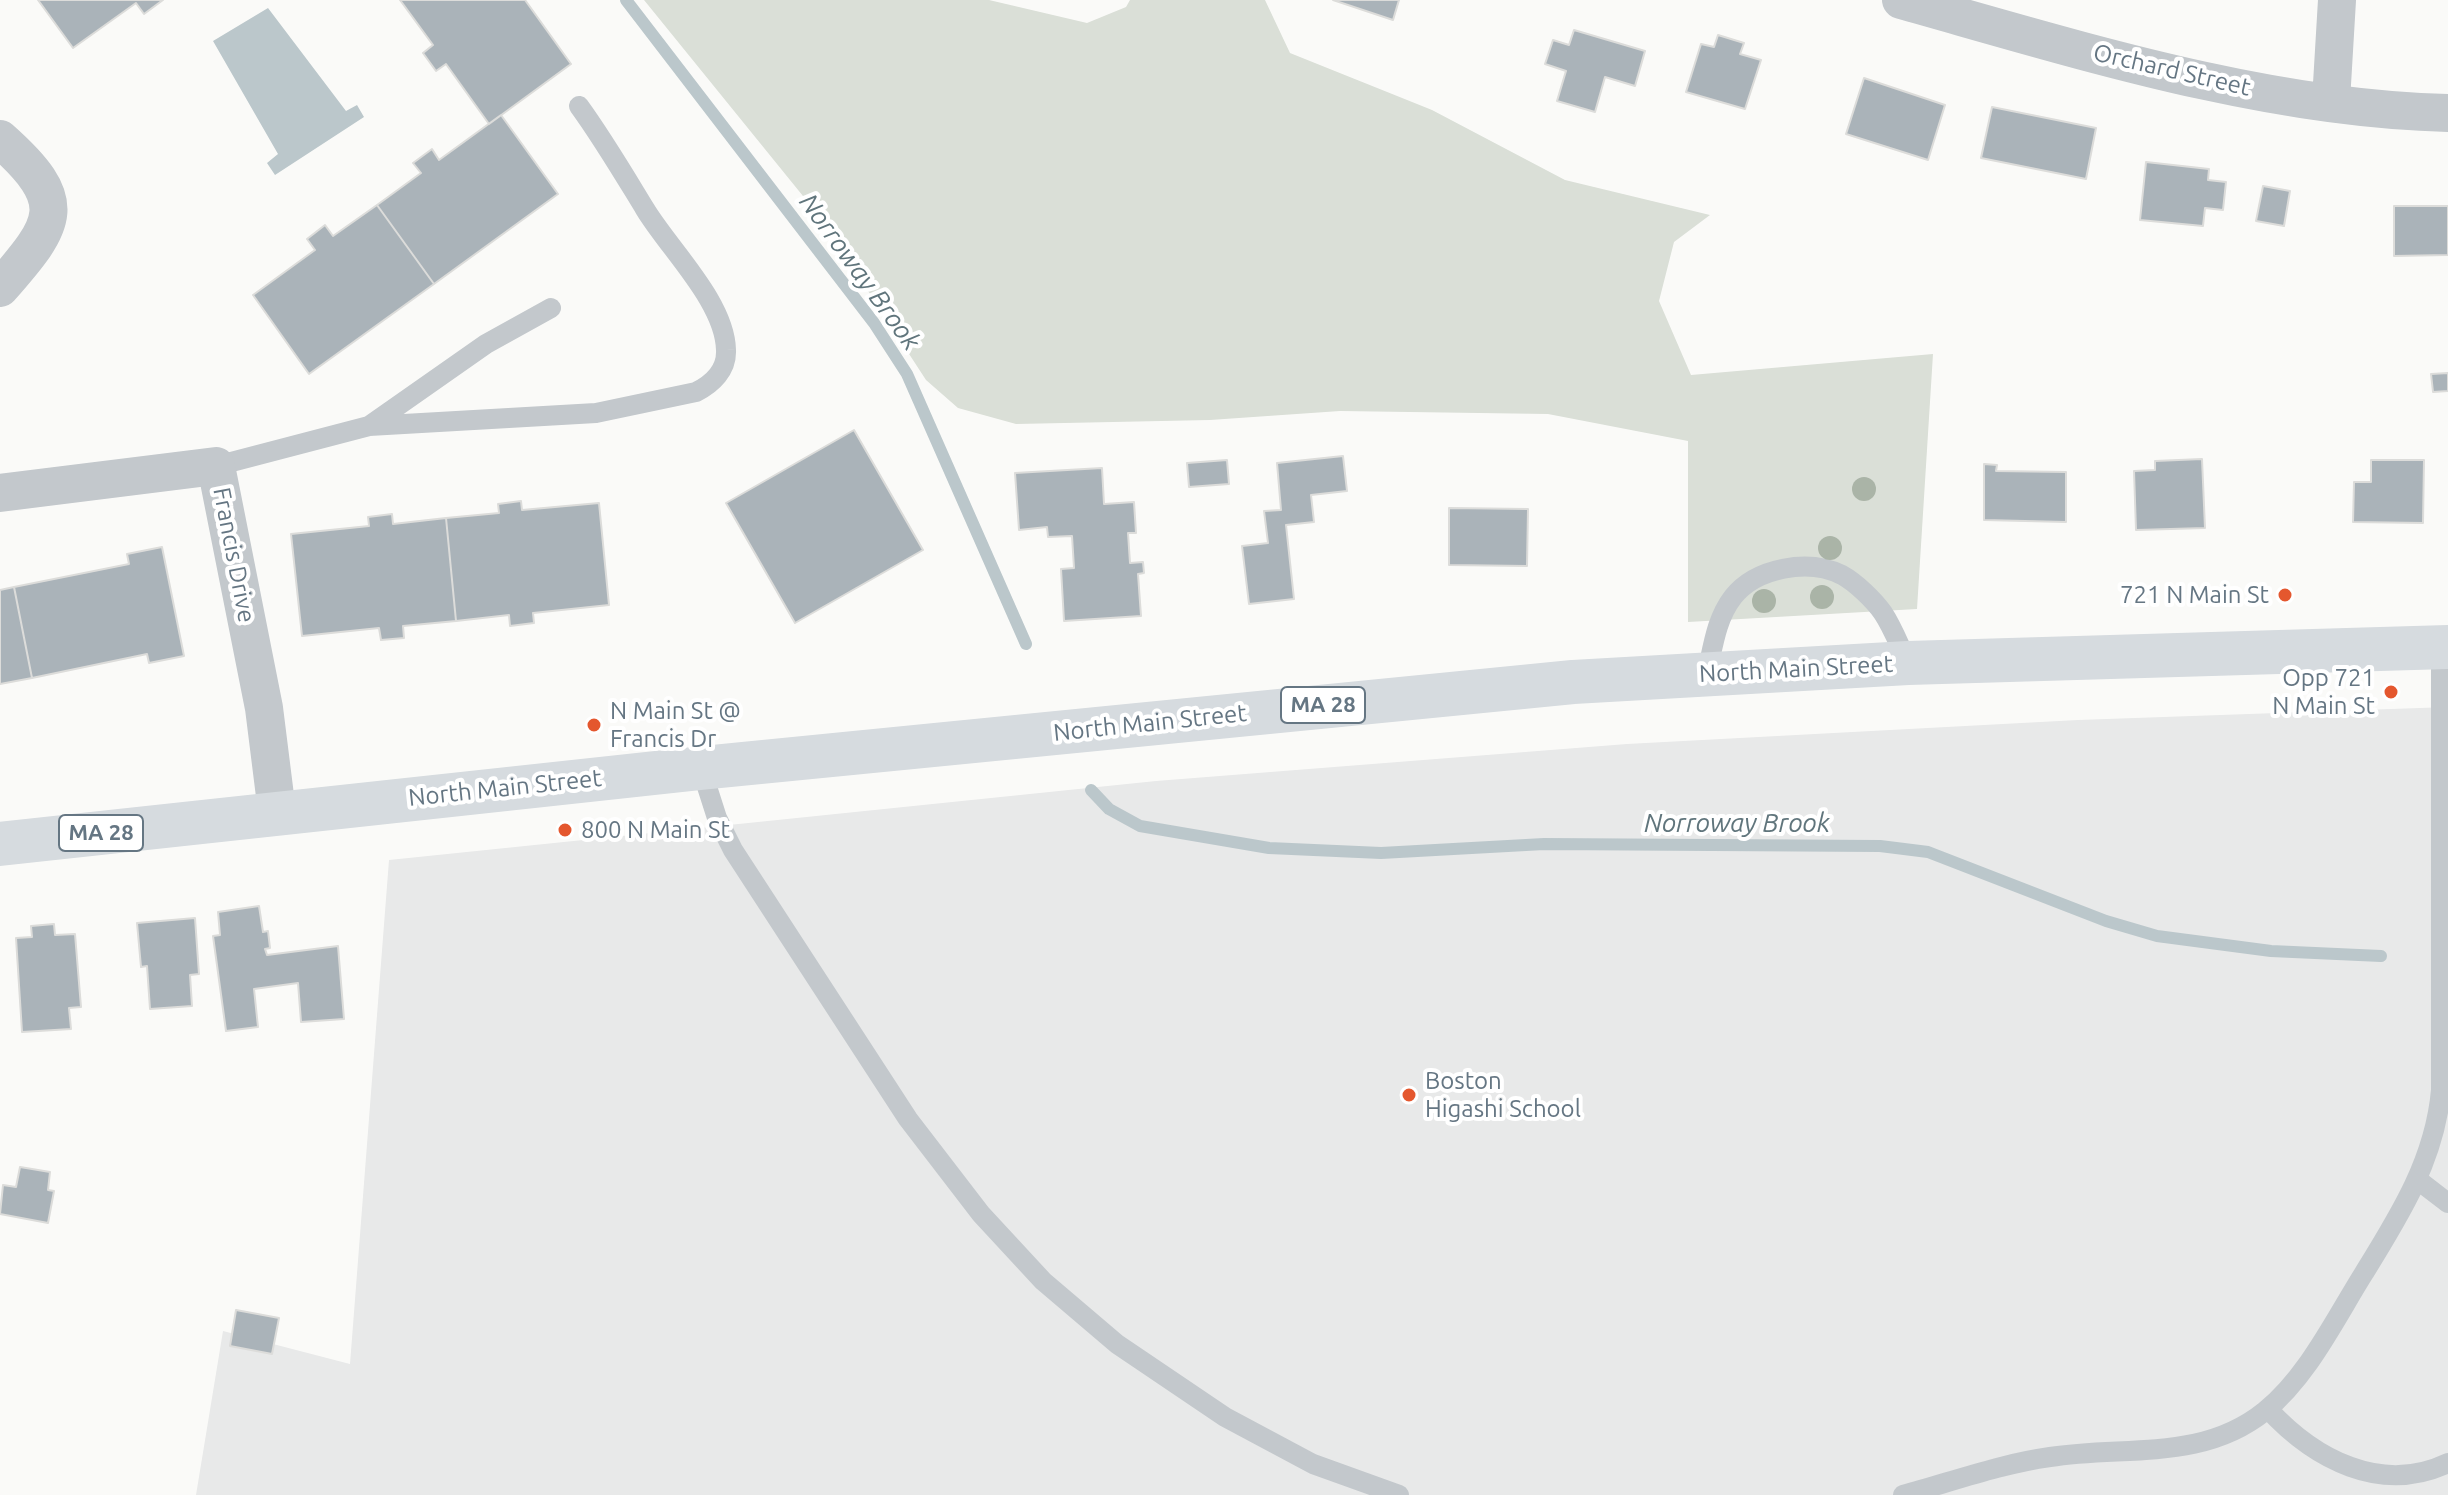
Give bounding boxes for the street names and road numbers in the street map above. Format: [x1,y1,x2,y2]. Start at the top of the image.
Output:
street label: Orchard Street [2091,38,2253,102]
street label: Francis Drive [207,485,261,625]
street label: North Main Street [1698,650,1894,688]
road number: MA 28 [1281,687,1365,723]
street label: North Main Street [1052,699,1248,747]
street label: North Main Street [407,764,603,812]
road number: MA 28 [59,815,143,851]

